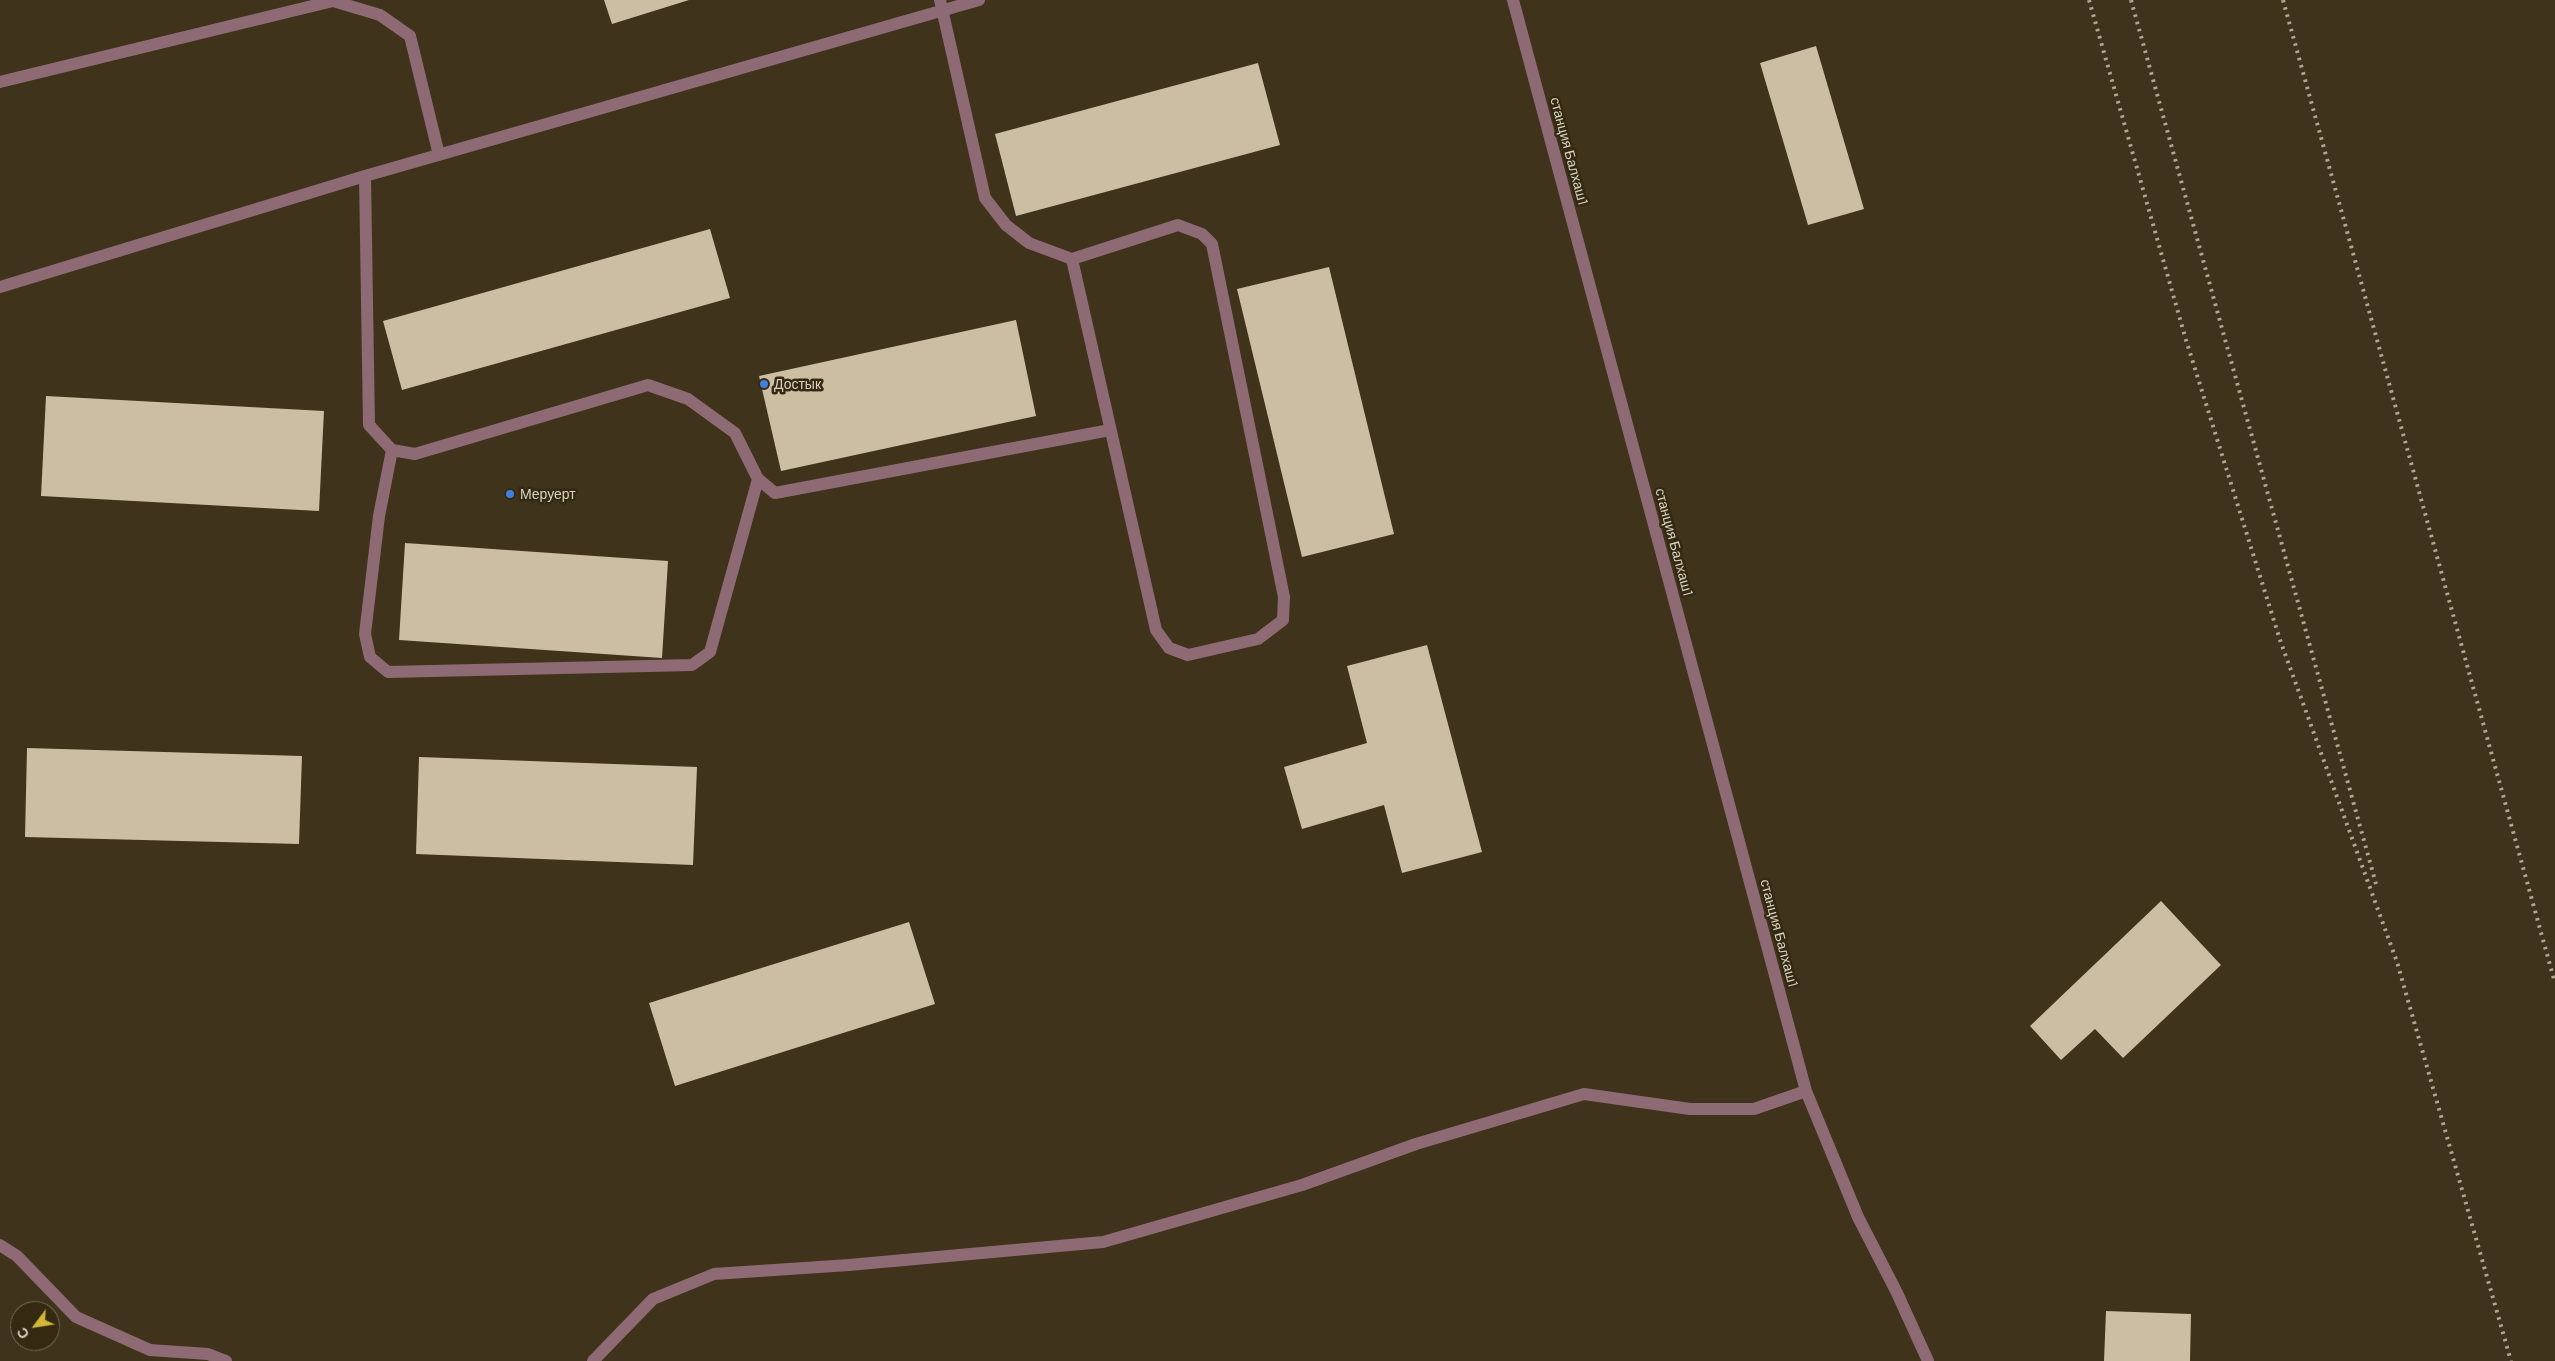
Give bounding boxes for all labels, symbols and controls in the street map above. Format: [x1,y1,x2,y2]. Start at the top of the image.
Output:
street label: станция Балхаш1 [1547,95,1591,207]
place label: Достык [774,376,821,392]
marker: Достык [758,378,770,390]
place label: Меруерт [520,486,576,502]
street label: станция Балхаш1 [1652,486,1696,598]
marker: Меруерт [504,488,516,500]
street label: станция Балхаш1 [1757,877,1801,989]
north arrow [10,1301,60,1351]
text: С [13,1325,32,1342]

